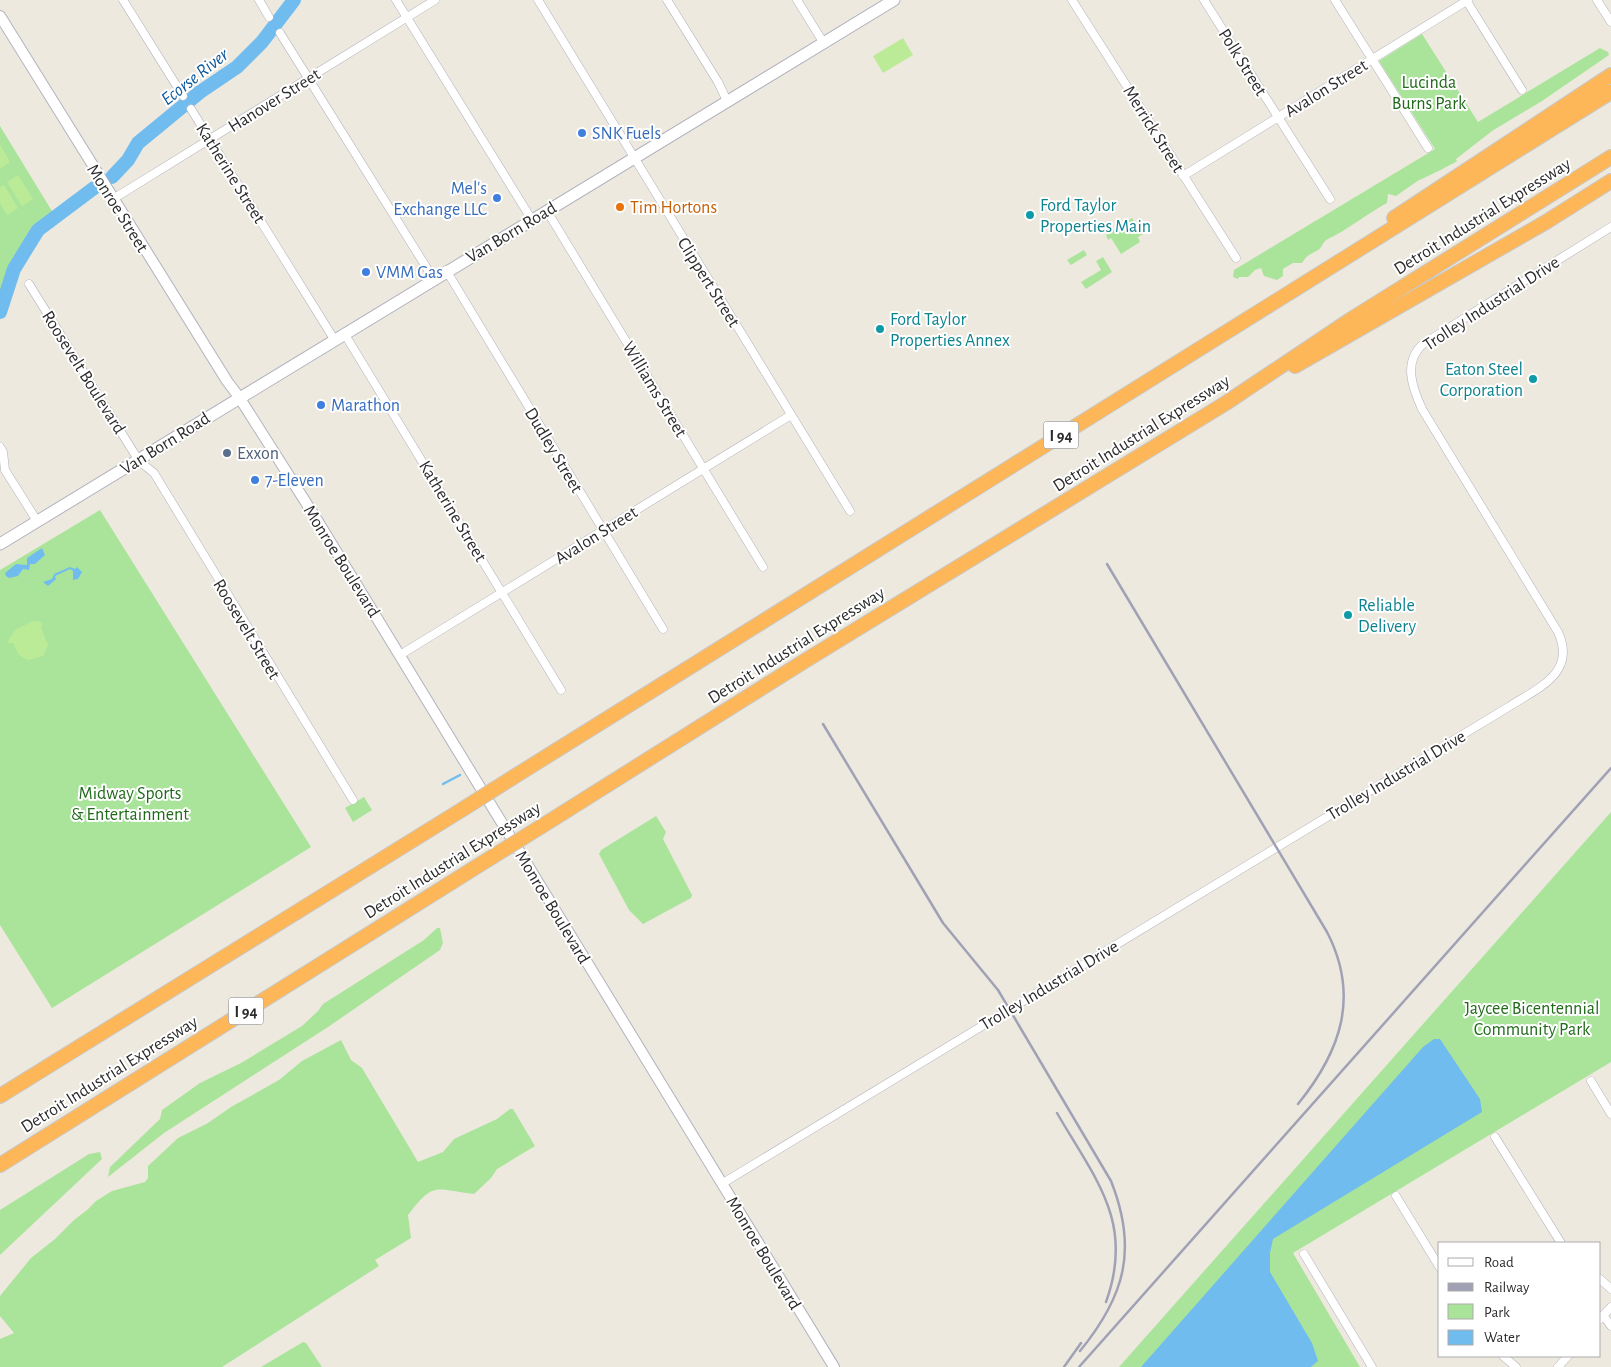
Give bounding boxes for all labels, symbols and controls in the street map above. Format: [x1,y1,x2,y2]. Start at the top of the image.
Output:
street label: Polk Street [1215,26,1270,100]
water label: Ecorse River [158,45,233,109]
street label: Avalon Street [1282,56,1371,121]
street label: Hanover Street [225,65,324,136]
park label: Lucinda Burns Park [1392,74,1467,113]
street label: Merrick Street [1119,83,1187,176]
street label: Katherine Street [192,120,268,227]
place label: SNK Fuels [592,125,661,143]
marker: SNK Fuels [576,127,588,139]
street label: Detroit Industrial Expressway [1391,155,1574,279]
street label: Monroe Street [83,161,151,256]
place label: Mel's Exchange LLC [393,180,487,219]
marker: Mel's Exchange LLC [491,192,503,204]
place label: Ford Taylor Properties Main [1040,197,1151,236]
street label: Van Born Road [463,199,560,267]
place label: Tim Hortons [630,199,717,217]
marker: Tim Hortons [614,201,626,213]
marker: Ford Taylor Properties Main [1024,209,1036,221]
street label: Clippert Street [674,235,743,331]
street label: Trolley Industrial Drive [1420,253,1563,355]
place label: VMM Gas [376,264,443,282]
marker: VMM Gas [360,266,372,278]
street label: Roosevelt Boulevard [38,308,128,437]
place label: Ford Taylor Properties Annex [890,311,1010,350]
marker: Ford Taylor Properties Annex [874,323,886,335]
street label: Williams Street [619,338,690,441]
place label: Eaton Steel Corporation [1440,361,1523,400]
street label: Detroit Industrial Expressway [1050,372,1233,496]
marker: Eaton Steel Corporation [1527,373,1539,385]
place label: Marathon [331,397,400,415]
marker: Marathon [315,399,327,411]
street label: Dudley Street [521,405,586,496]
street label: Van Born Road [118,409,213,478]
road number: I 94 [1044,422,1078,448]
place label: Exxon [237,445,279,463]
marker: Exxon [221,447,233,459]
street label: Katherine Street [415,458,489,565]
place label: 7-Eleven [265,472,324,490]
marker: 7-Eleven [249,474,261,486]
street label: Monroe Boulevard [300,502,383,621]
street label: Avalon Street [552,503,641,568]
street label: Roosevelt Street [209,576,283,683]
street label: Detroit Industrial Expressway [705,584,888,708]
place label: Reliable Delivery [1358,597,1416,636]
marker: Reliable Delivery [1342,609,1354,621]
street label: Trolley Industrial Drive [1324,727,1469,824]
park label: Midway Sports & Entertainment [71,785,189,824]
street label: Detroit Industrial Expressway [361,799,544,923]
street label: Monroe Boulevard [511,848,593,967]
street label: Trolley Industrial Drive [977,937,1122,1034]
road number: I 94 [228,998,264,1024]
park label: Jaycee Bicentennial Community Park [1464,1000,1600,1039]
street label: Detroit Industrial Expressway [18,1013,201,1137]
street label: Monroe Boulevard [722,1194,804,1313]
legend [1438,1242,1601,1357]
text: Road [1484,1255,1514,1270]
text: Railway [1484,1280,1530,1295]
text: Park [1484,1305,1510,1320]
text: Water [1484,1330,1520,1345]

